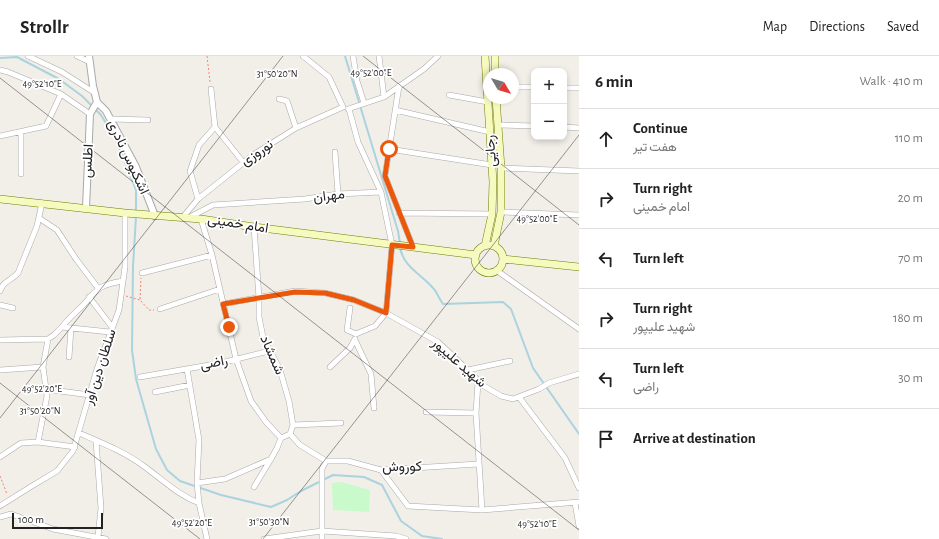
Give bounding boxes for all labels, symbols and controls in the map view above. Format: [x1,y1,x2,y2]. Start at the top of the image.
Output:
text: Strollr [20,18,69,37]
text: Map [763,20,787,34]
text: Directions [809,20,865,34]
text: Saved [887,20,919,34]
text: 49°52'00"E [350,68,392,78]
north arrow [483,68,519,104]
map controls [531,68,567,140]
button: + [531,68,567,104]
text: 31°50'20"N [256,69,298,79]
text: 6 min [595,73,633,90]
text: Walk · 410 m [860,75,923,88]
text: 49°52'10"E [22,79,62,89]
button: − [531,104,567,140]
street label: اشکبوس نادری [104,118,151,197]
text: Continue [633,121,688,136]
icon: ahead [595,128,617,150]
text: 110 m [895,132,923,145]
street label: رجایی [483,134,500,168]
street label: نوروزی [238,137,276,170]
route start [380,140,398,158]
text: هفت تیر [633,141,677,154]
street label: اطلس [80,144,97,178]
text: Turn right [633,181,692,196]
street label: مهران [312,187,346,206]
icon: right [595,188,617,210]
text: 20 m [898,192,923,205]
text: امام خمینی [633,201,690,214]
street label: امام خمینی [206,212,269,237]
text: 49°52'00"E [516,214,558,224]
icon: left [595,248,617,270]
text: Turn left [633,251,684,266]
text: 70 m [898,252,923,265]
text: Turn right [633,301,692,316]
icon: right [595,308,617,330]
text: 180 m [893,312,923,325]
route end [220,318,238,336]
text: شهید علیپور [633,321,695,334]
street label: سلطان دین آور [80,327,120,408]
street label: شمشاد [257,333,287,377]
street label: شهید علیپور [427,335,489,392]
street label: راضی [199,353,229,374]
text: Turn left [633,361,684,376]
icon: left [595,368,617,390]
text: 30 m [898,372,923,385]
text: راضی [633,381,659,394]
text: 49°52'20"E [22,384,62,394]
text: 31°50'20"N [19,406,61,416]
icon: arrive [595,428,617,450]
text: Arrive at destination [633,431,756,446]
street label: کوروش [382,460,422,475]
scale bar [12,511,103,530]
text: 100 m [18,514,44,525]
text: 31°50'30"N [249,517,289,527]
text: 49°52'20"E [172,518,212,528]
text: 49°52'10"E [517,519,557,529]

